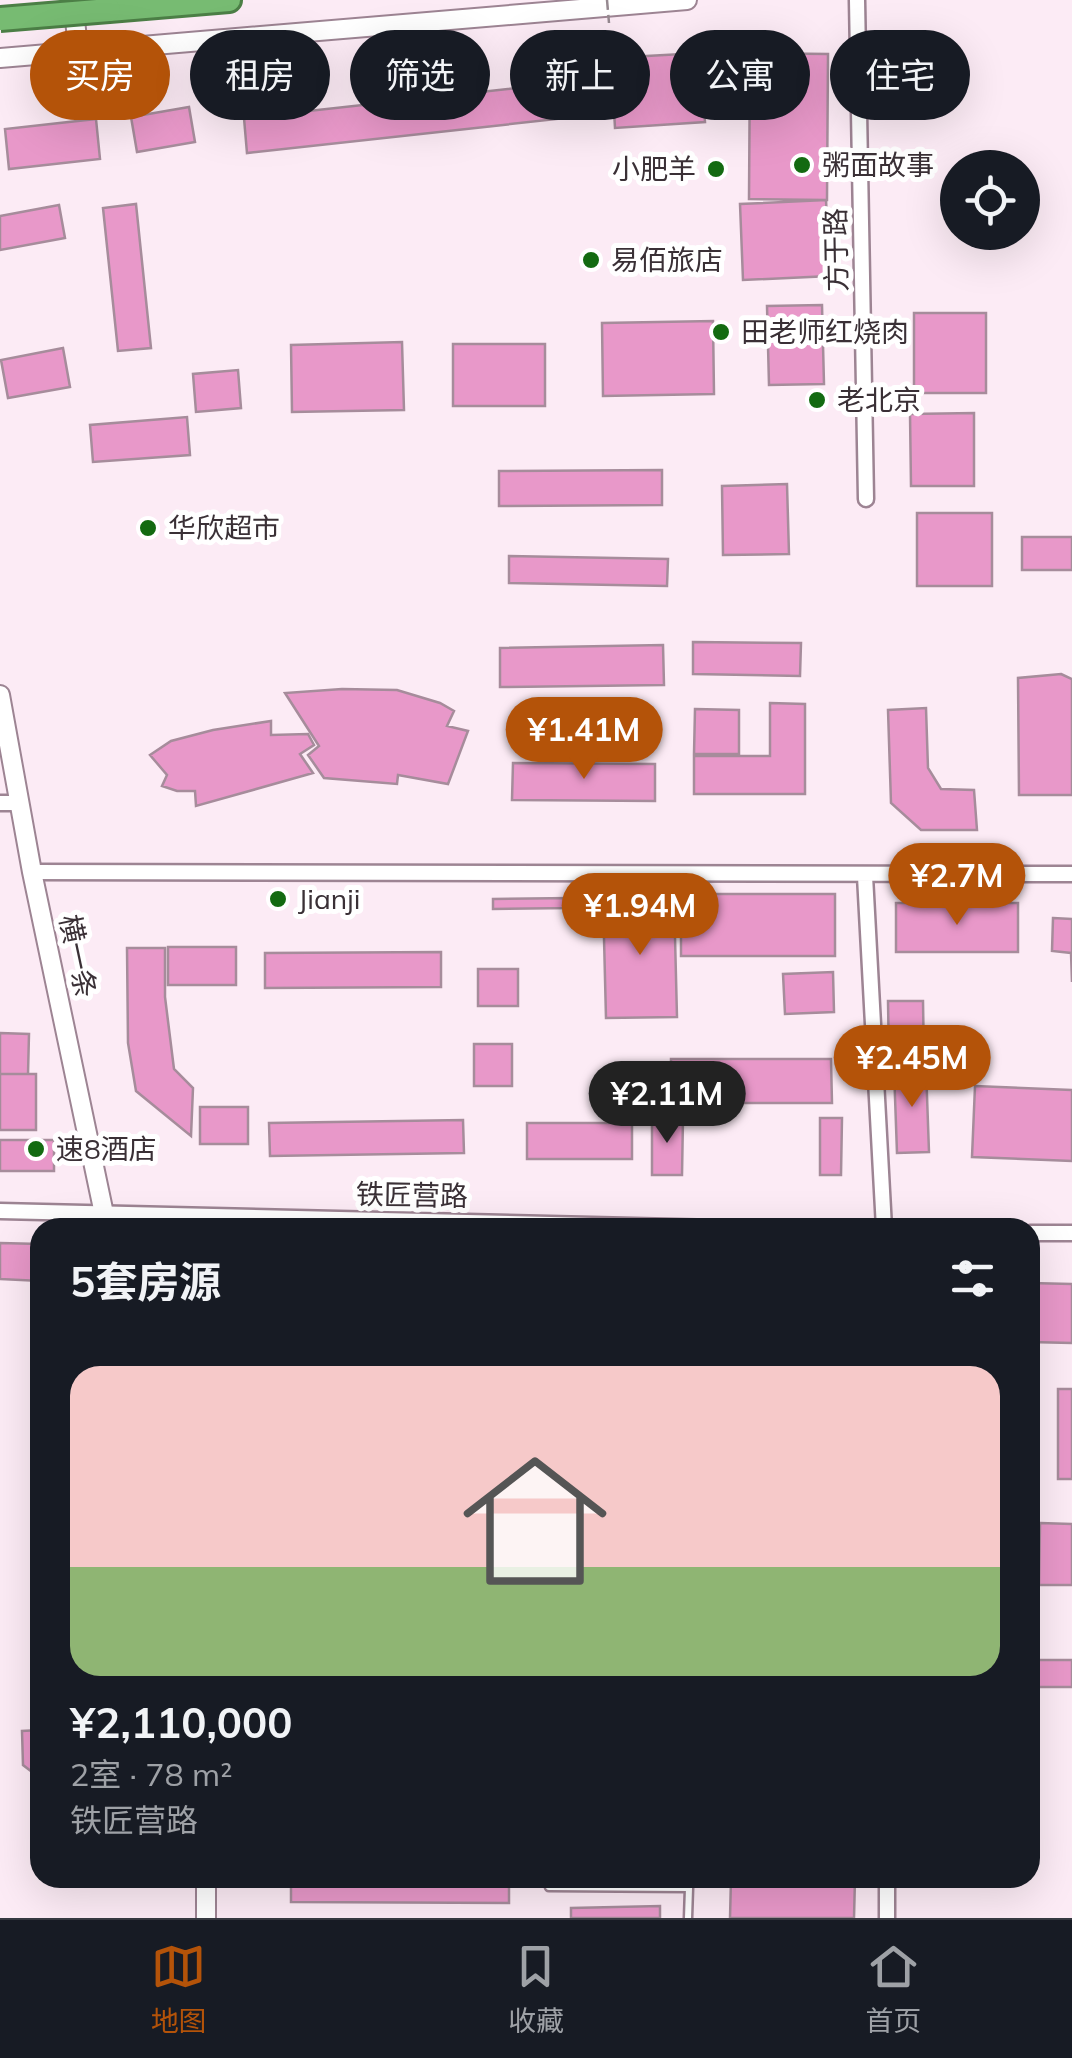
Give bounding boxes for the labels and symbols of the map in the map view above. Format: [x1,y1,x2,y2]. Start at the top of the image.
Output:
place label: 粥面故事 [822,147,934,182]
place label: 小肥羊 [612,151,696,186]
marker: 粥面故事 [791,154,813,176]
marker: 小肥羊 [705,158,727,180]
street label: 方于路 [817,208,854,292]
place label: 易佰旅店 [611,242,723,277]
marker: 易佰旅店 [580,249,602,271]
place label: 田老师红烧肉 [741,314,909,349]
marker: 田老师红烧肉 [710,321,732,343]
place label: 老北京 [837,382,921,417]
marker: 老北京 [806,389,828,411]
place label: 华欣超市 [168,510,280,545]
marker: 华欣超市 [137,517,159,539]
pin: ¥1.41M [503,697,665,782]
pin: ¥2.7M [887,843,1027,928]
pin: ¥1.94M [559,873,721,958]
place label: Jianji [298,881,360,916]
marker: Jianji [267,888,289,910]
street label: 横一条 [53,911,104,1001]
pin: ¥2.45M [831,1025,993,1110]
pin: ¥2.11M [586,1061,748,1146]
place label: 速8酒店 [56,1131,157,1166]
marker: 速8酒店 [25,1138,47,1160]
street label: 铁匠营路 [356,1176,468,1213]

